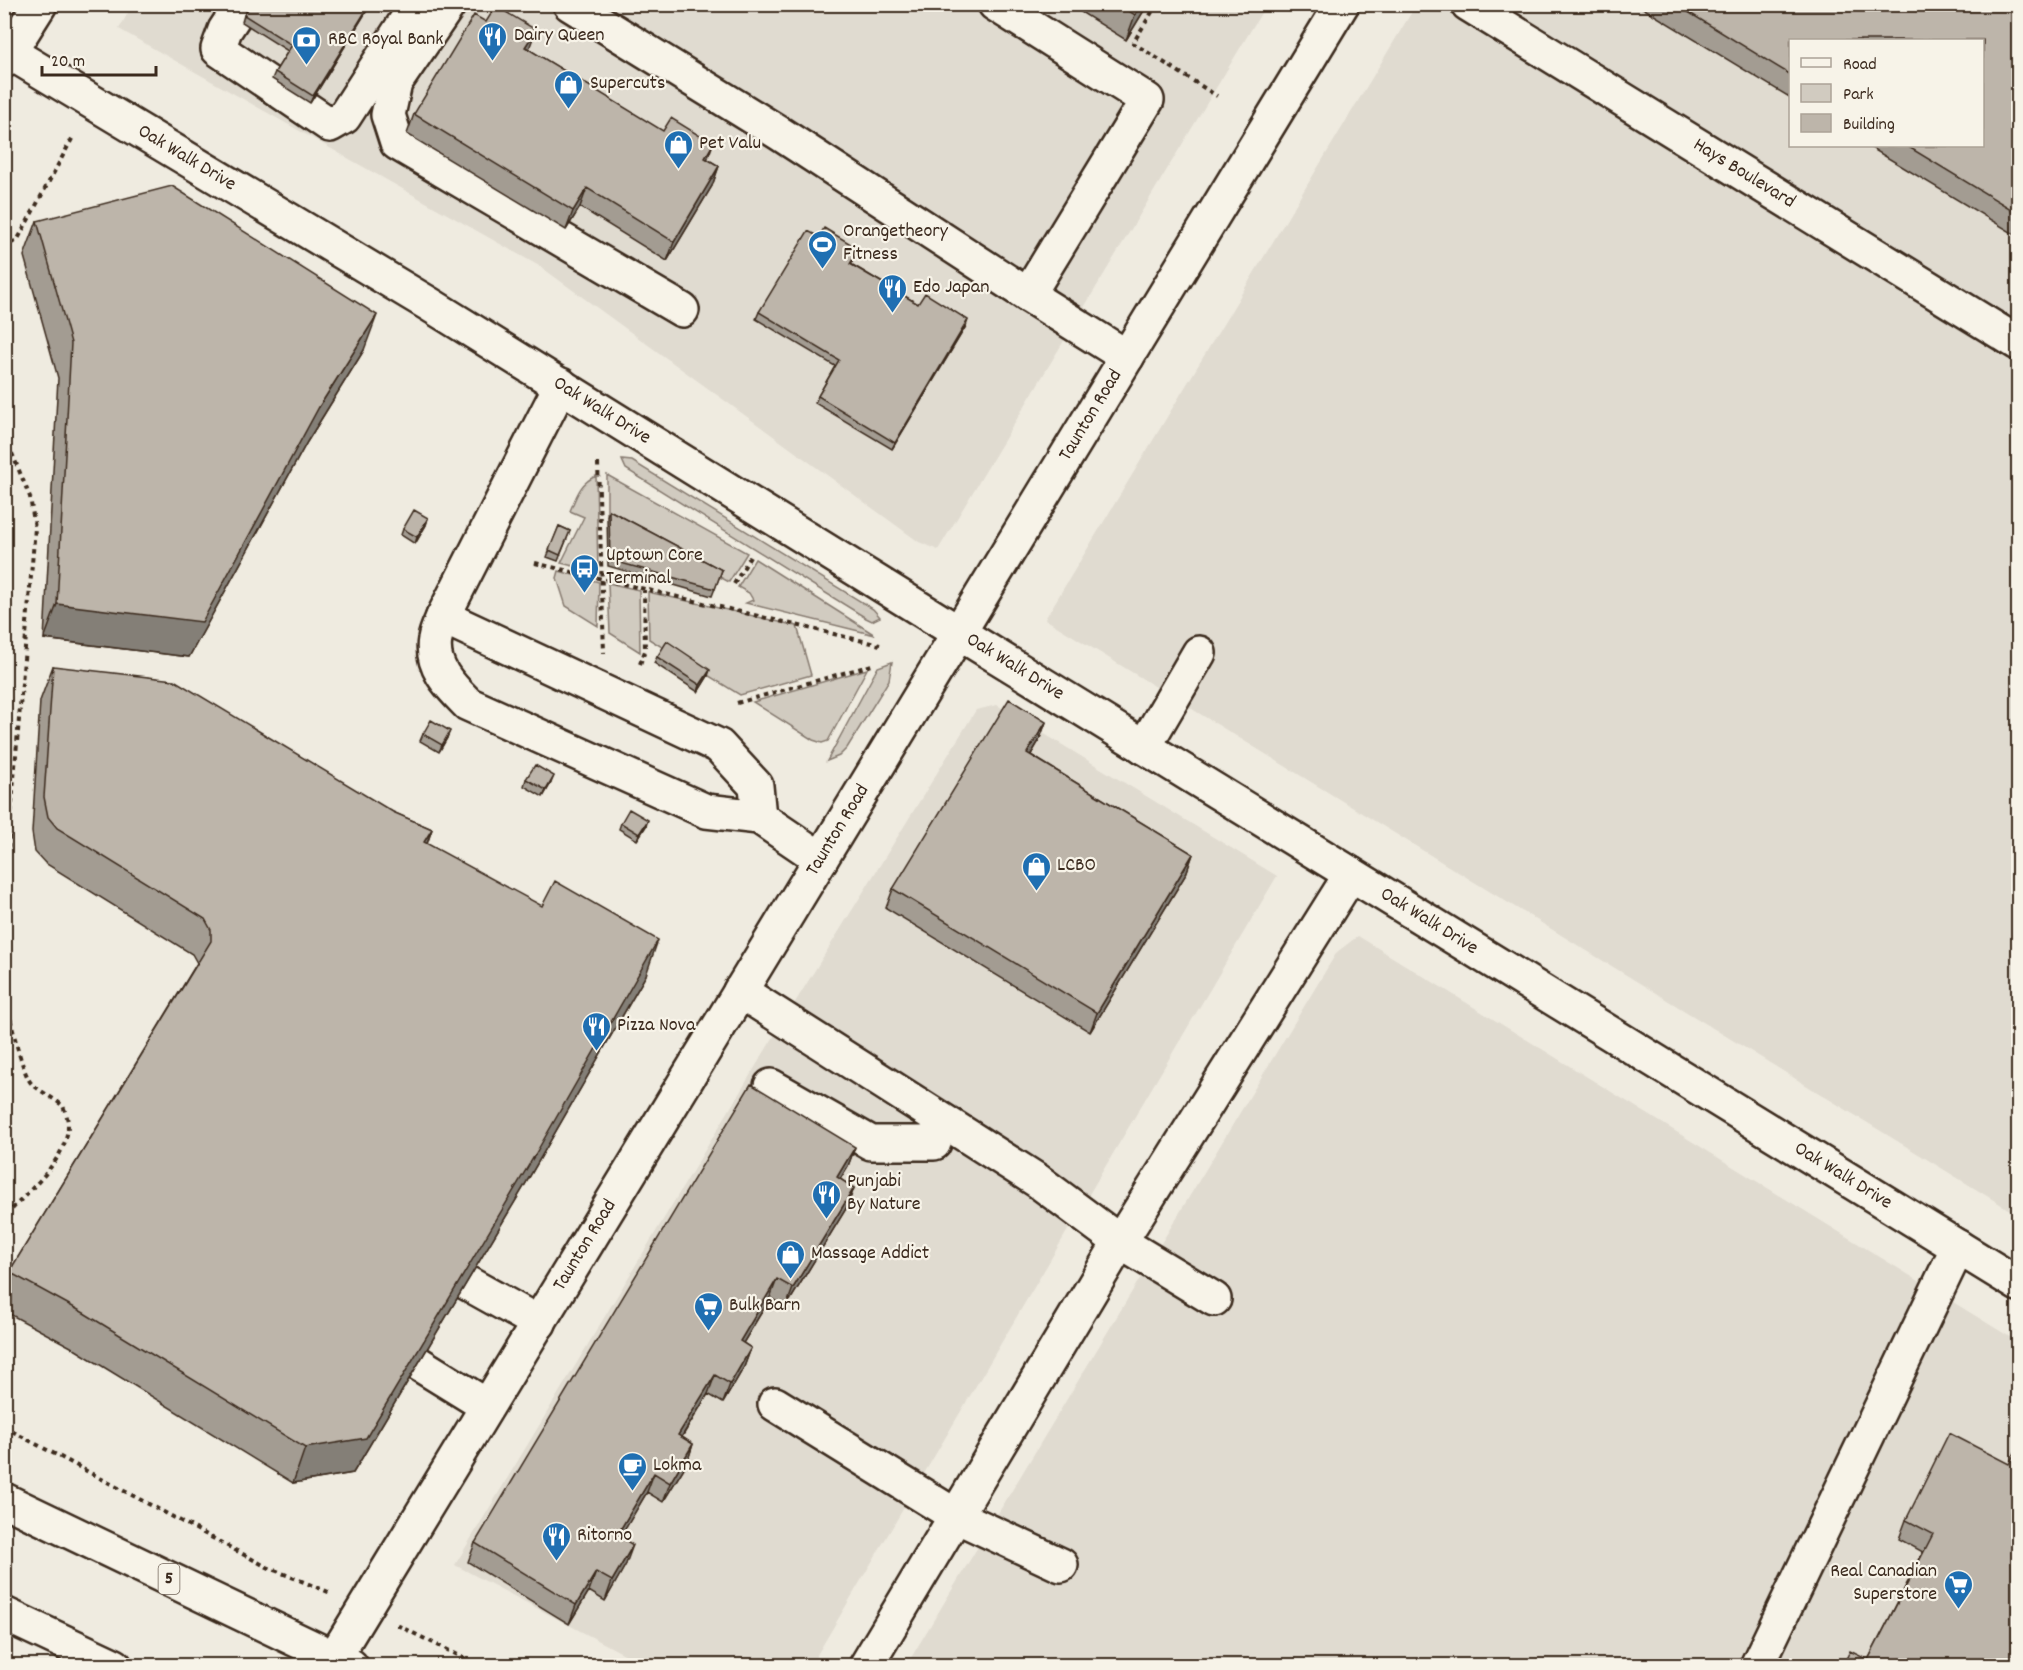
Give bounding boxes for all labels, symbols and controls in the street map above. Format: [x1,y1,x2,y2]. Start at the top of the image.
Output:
restaurant icon: Dairy Queen [477,20,509,62]
place label: Dairy Queen [514,22,605,50]
bank icon: RBC Royal Bank [291,24,323,66]
place label: RBC Royal Bank [328,26,443,54]
scale bar [42,39,156,77]
legend [1789,39,1984,147]
text: 20 m [51,50,85,75]
text: Road [1843,53,1877,78]
shop icon: Supercuts [553,68,585,110]
place label: Supercuts [590,70,665,98]
text: Park [1843,83,1874,108]
text: Building [1843,113,1895,138]
street label: Oak Walk Drive [132,118,241,199]
shop icon: Pet Valu [662,128,694,170]
place label: Pet Valu [699,130,761,158]
street label: Hays Boulevard [1687,132,1800,216]
place label: Orangetheory Fitness [843,218,949,269]
sports icon: Orangetheory Fitness [806,228,838,270]
restaurant icon: Edo Japan [876,272,908,314]
place label: Edo Japan [913,274,989,302]
street label: Taunton Road [1052,364,1130,467]
street label: Oak Walk Drive [547,370,656,452]
place label: Uptown Core Terminal [606,542,703,593]
bus stop icon: Uptown Core Terminal [569,552,601,594]
street label: Oak Walk Drive [960,626,1069,708]
street label: Taunton Road [800,779,877,882]
shop icon: LCBO [1020,850,1052,892]
place label: LCBO [1057,852,1096,880]
street label: Oak Walk Drive [1374,881,1483,963]
restaurant icon: Pizza Nova [580,1010,612,1052]
place label: Pizza Nova [617,1012,696,1040]
street label: Oak Walk Drive [1788,1135,1897,1217]
place label: Punjabi By Nature [847,1168,921,1219]
restaurant icon: Punjabi By Nature [810,1178,842,1220]
street label: Taunton Road [547,1194,624,1297]
shop icon: Massage Addict [774,1238,806,1280]
place label: Massage Addict [811,1240,929,1268]
supermarket icon: Bulk Barn [692,1290,724,1332]
place label: Bulk Barn [729,1292,800,1320]
cafe icon: Lokma [616,1450,648,1492]
place label: Lokma [653,1452,702,1480]
restaurant icon: Ritorno [540,1520,572,1562]
place label: Ritorno [577,1522,632,1550]
place label: Real Canadian Superstore [1830,1558,1937,1609]
road number: 5 [158,1564,180,1594]
supermarket icon: Real Canadian Superstore [1942,1568,1974,1610]

